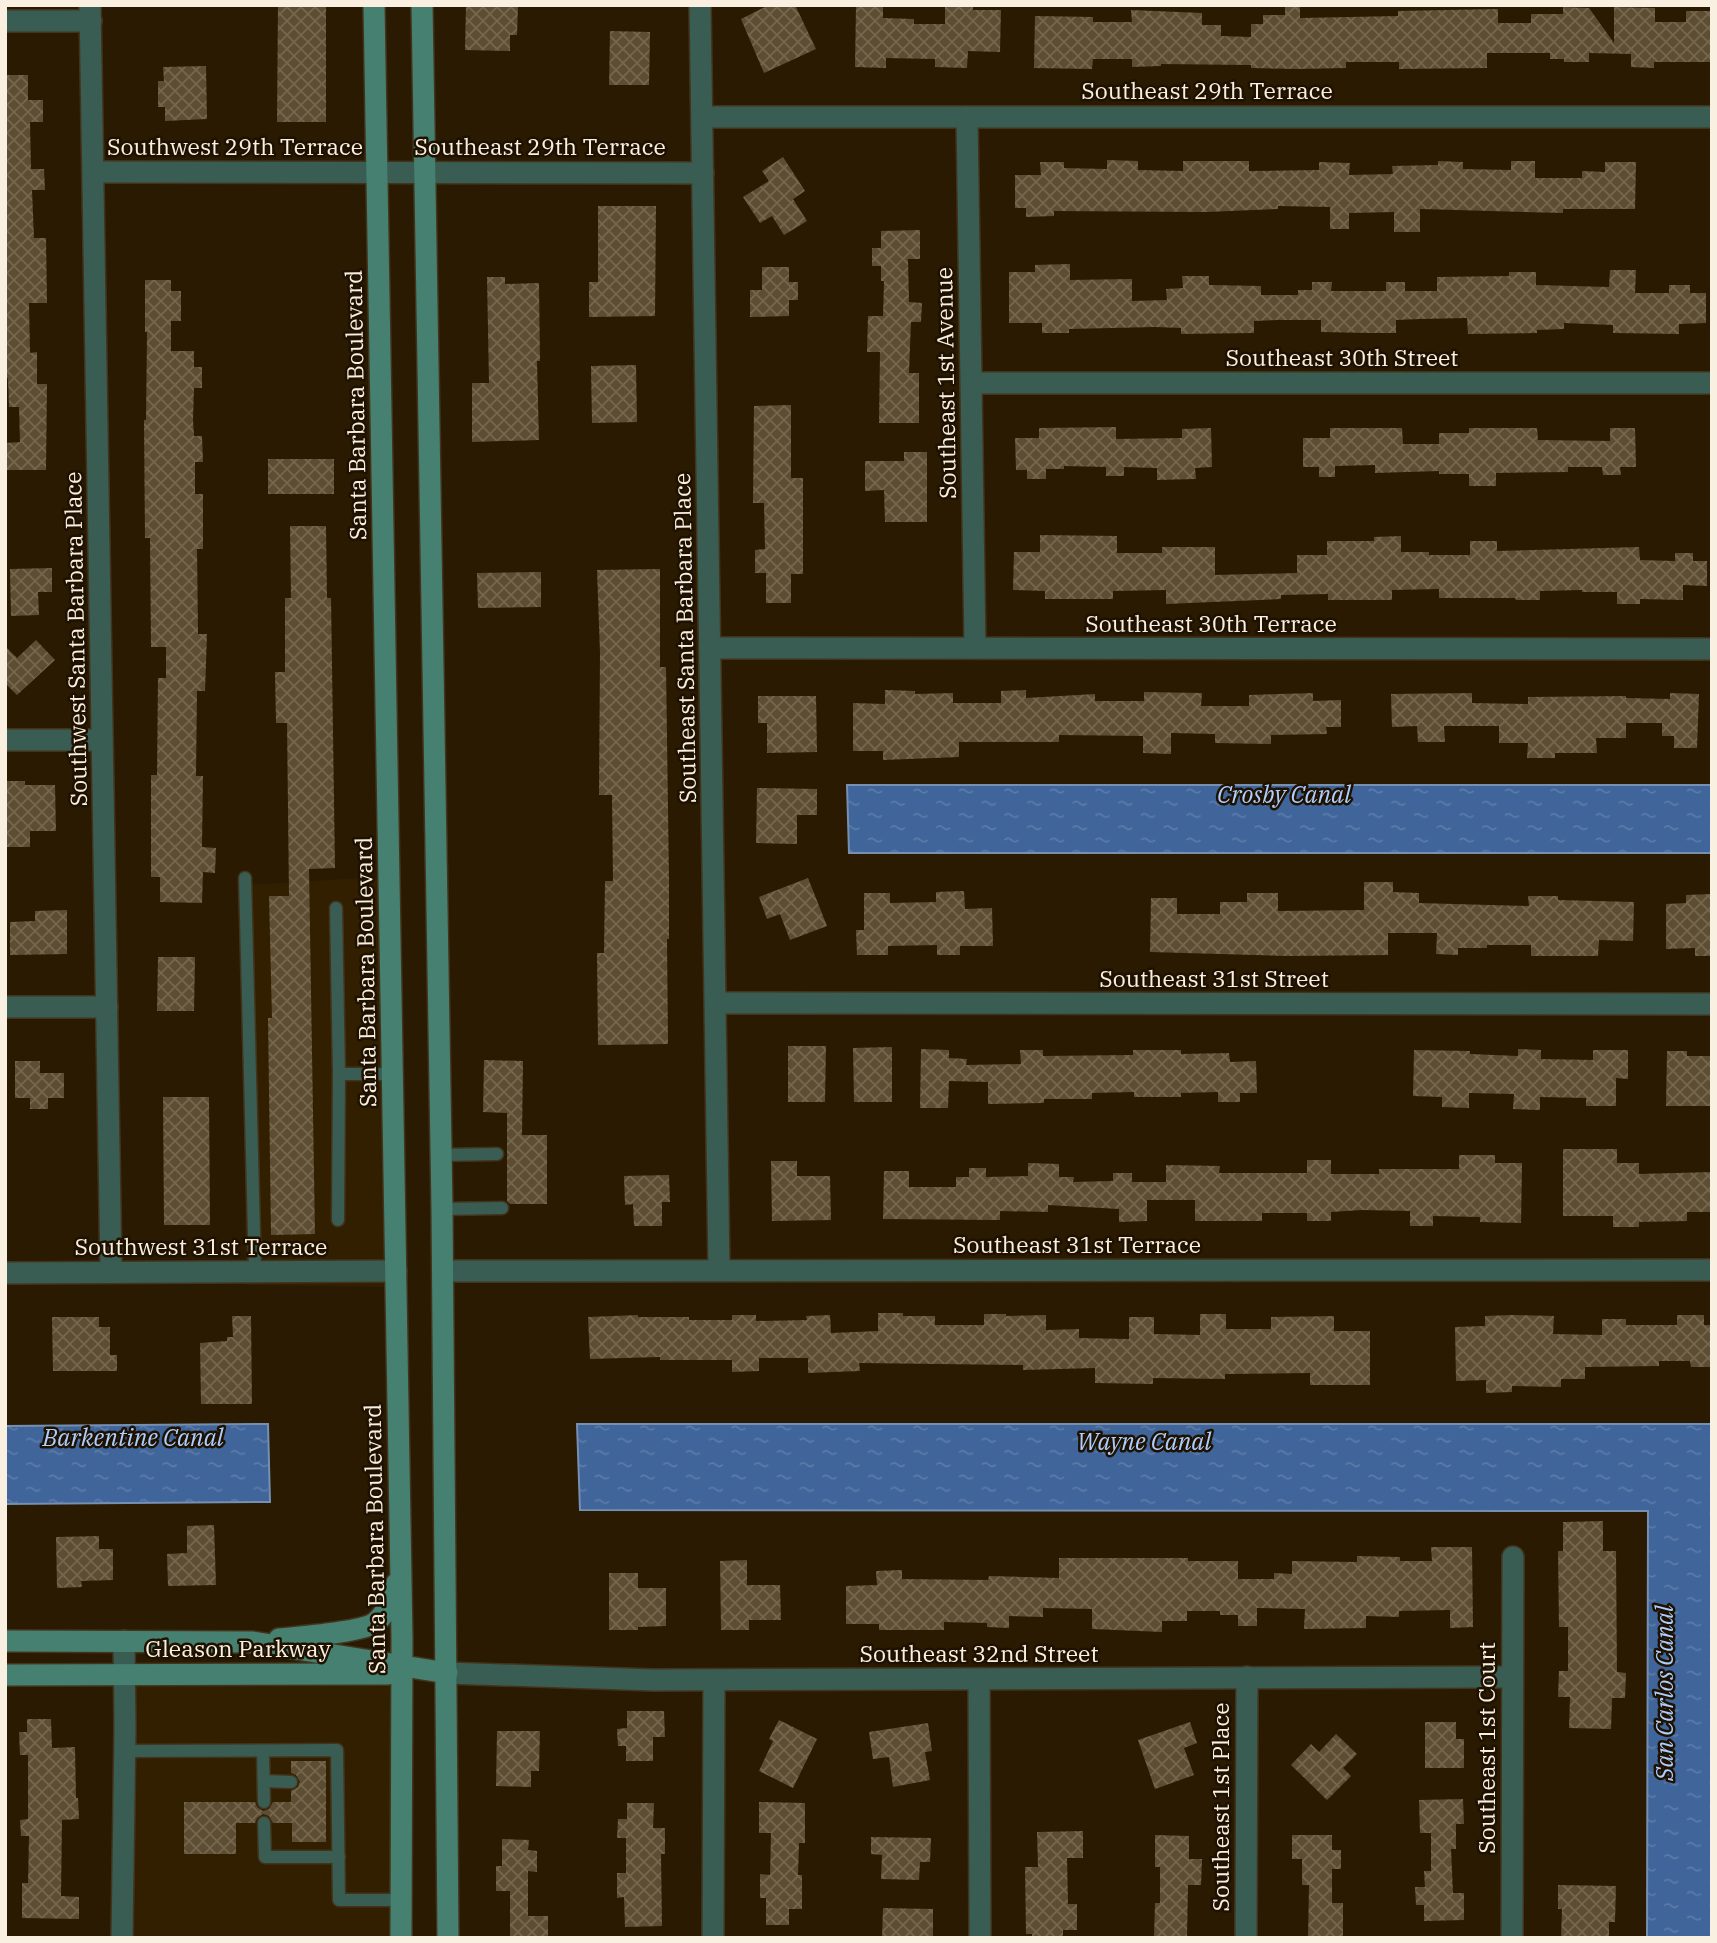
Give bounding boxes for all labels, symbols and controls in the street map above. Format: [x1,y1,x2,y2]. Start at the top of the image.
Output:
street label: Southeast 29th Terrace [1081,75,1333,105]
street label: Southwest 29th Terrace [107,131,363,161]
street label: Southeast 29th Terrace [414,131,666,161]
street label: Southeast 1st Avenue [928,267,962,499]
street label: Santa Barbara Boulevard [338,270,372,540]
street label: Southeast 30th Street [1226,342,1458,372]
street label: Southwest Santa Barbara Place [57,471,93,807]
street label: Southeast Santa Barbara Place [666,473,702,803]
street label: Southeast 30th Terrace [1085,608,1337,638]
water label: Crosby Canal [1217,778,1352,810]
street label: Santa Barbara Boulevard [348,837,382,1107]
street label: Southeast 31st Street [1099,963,1329,993]
street label: Southeast 31st Terrace [953,1229,1201,1259]
street label: Southwest 31st Terrace [75,1231,327,1261]
street label: Santa Barbara Boulevard [357,1404,391,1674]
water label: Barkentine Canal [42,1421,225,1453]
water label: Wayne Canal [1077,1425,1212,1457]
water label: San Carlos Canal [1648,1604,1680,1782]
street label: Gleason Parkway [145,1633,331,1663]
street label: Southeast 32nd Street [859,1638,1099,1668]
street label: Southeast 1st Court [1471,1642,1501,1854]
street label: Southeast 1st Place [1205,1703,1235,1911]

